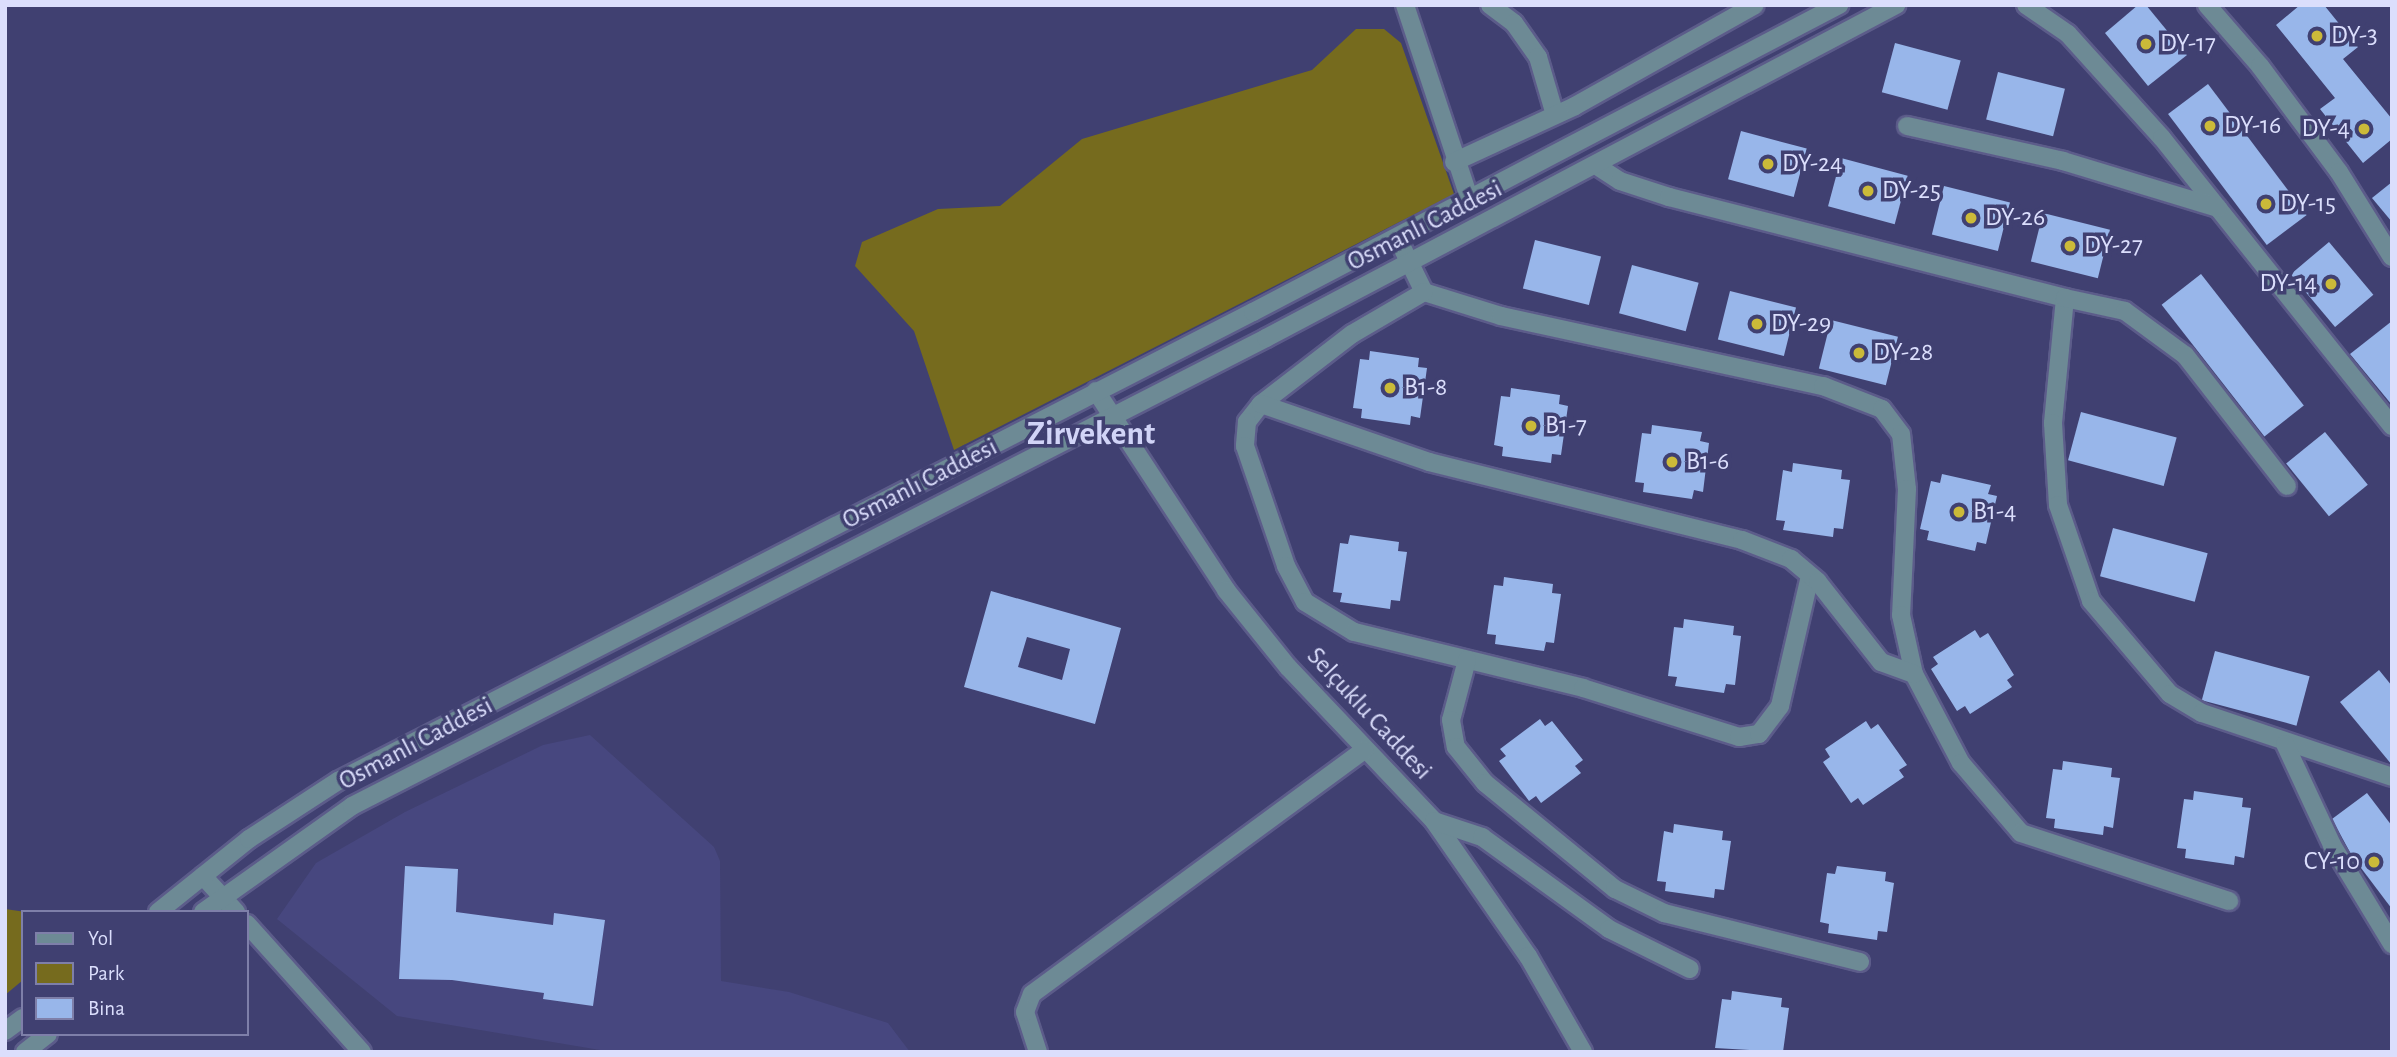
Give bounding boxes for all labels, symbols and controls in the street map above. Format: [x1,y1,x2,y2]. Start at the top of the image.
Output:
place label: DY-3 [2331,20,2378,52]
place label: DY-17 [2160,28,2216,60]
marker: DY-3 [2309,28,2325,44]
marker: DY-17 [2138,36,2154,52]
place label: DY-16 [2224,110,2281,142]
place label: DY-4 [2301,113,2350,145]
marker: DY-16 [2202,118,2218,134]
marker: DY-4 [2356,121,2372,137]
place label: DY-24 [1782,148,1842,180]
marker: DY-24 [1760,156,1776,172]
street label: Osmanlı Caddesi [1342,174,1508,278]
place label: DY-25 [1882,175,1941,207]
marker: DY-25 [1860,183,1876,199]
place label: DY-15 [2280,188,2336,220]
marker: DY-15 [2258,196,2274,212]
place label: DY-26 [1985,202,2045,234]
marker: DY-26 [1963,210,1979,226]
place label: DY-27 [2084,230,2143,262]
marker: DY-27 [2062,238,2078,254]
place label: DY-14 [2259,268,2317,300]
marker: DY-14 [2323,276,2339,292]
place label: DY-29 [1771,308,1831,340]
marker: DY-29 [1749,316,1765,332]
place label: DY-28 [1873,337,1933,369]
marker: DY-28 [1851,345,1867,361]
place label: B1-8 [1404,372,1447,404]
marker: B1-8 [1382,380,1398,396]
place label: B1-7 [1545,410,1587,442]
district label: Zirvekent [1027,415,1155,455]
marker: B1-7 [1523,418,1539,434]
street label: Osmanlı Caddesi [837,432,1003,536]
place label: B1-6 [1686,446,1729,478]
marker: B1-6 [1664,454,1680,470]
place label: B1-4 [1973,496,2016,528]
marker: B1-4 [1951,504,1967,520]
street label: Selçuklu Caddesi [1300,641,1438,787]
street label: Osmanlı Caddesi [334,690,498,798]
place label: CY-10 [2304,846,2360,878]
marker: CY-10 [2366,854,2382,870]
legend [21,910,248,1036]
text: Yol [88,928,113,949]
text: Park [88,963,124,984]
text: Bina [88,998,125,1019]

